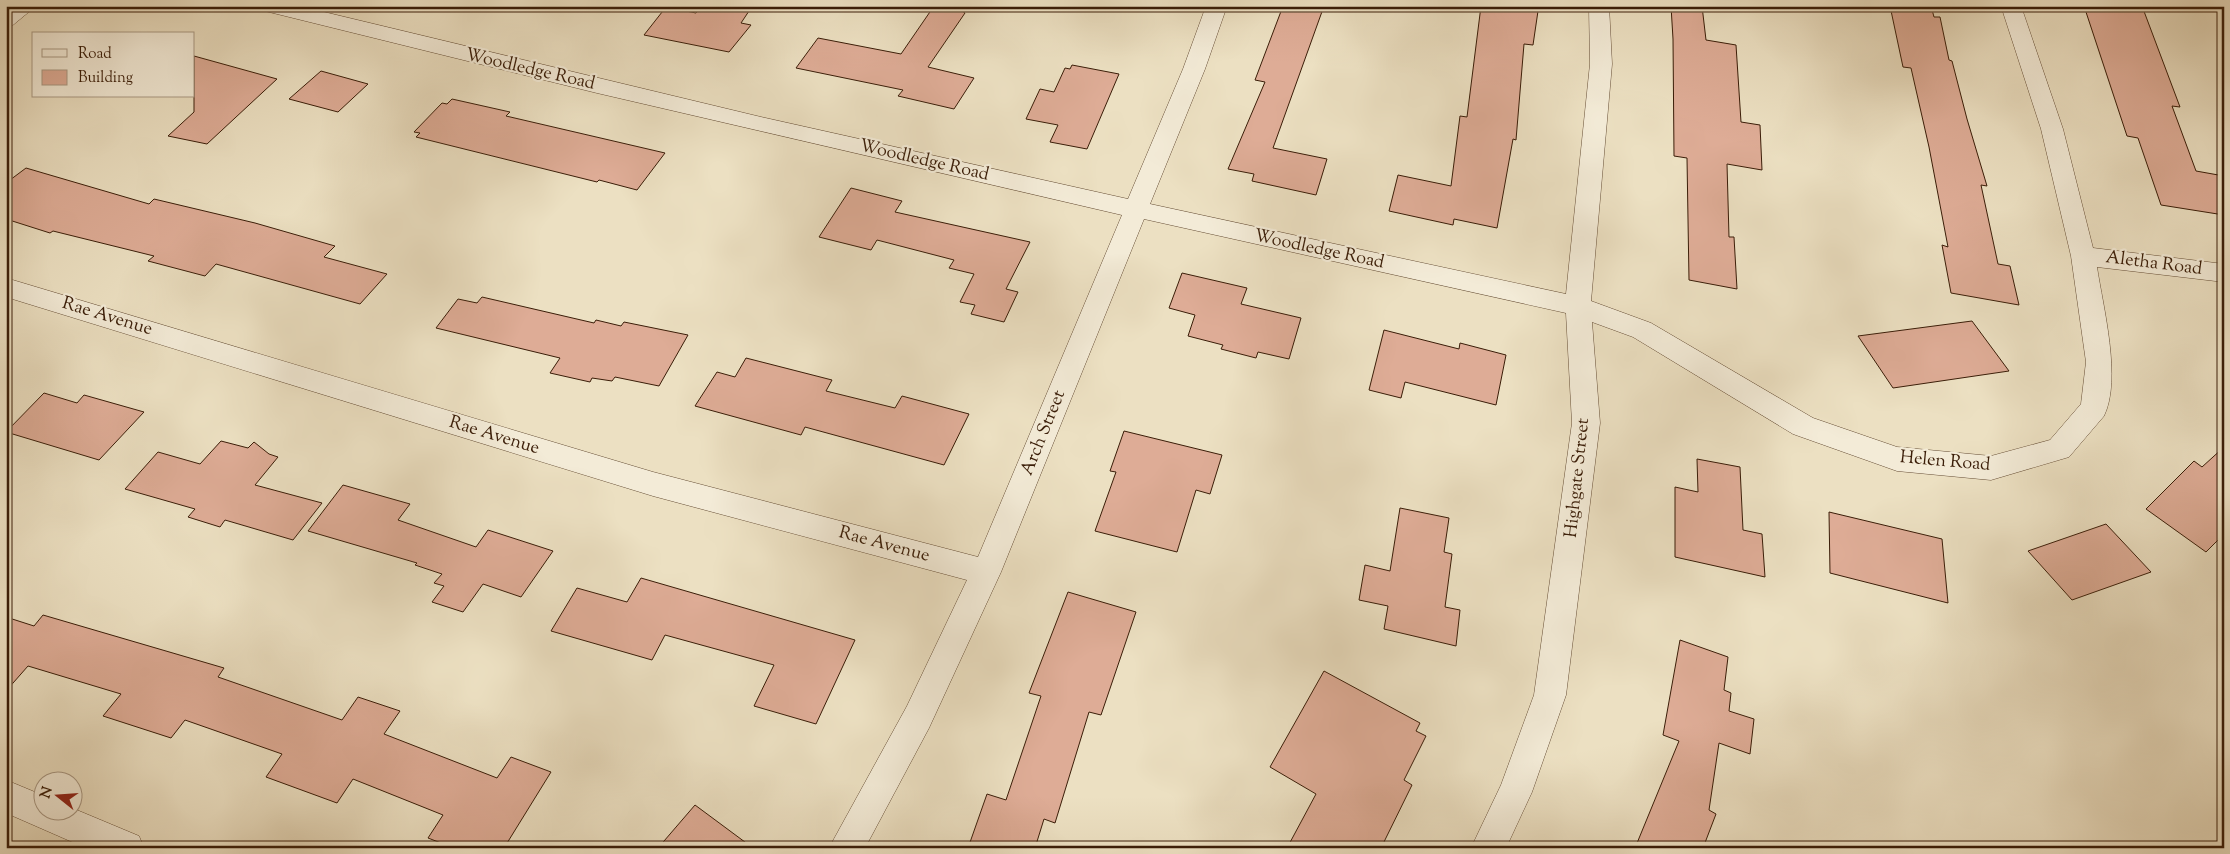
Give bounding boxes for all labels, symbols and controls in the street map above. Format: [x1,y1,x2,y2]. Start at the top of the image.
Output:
legend [32,32,195,98]
street label: Woodledge Road [462,42,598,98]
text: Road [78,44,112,65]
text: Building [78,68,133,89]
street label: Woodledge Road [856,133,992,189]
street label: Woodledge Road [1251,223,1387,277]
street label: Aletha Road [2104,245,2204,283]
street label: Rae Avenue [59,291,155,343]
street label: Arch Street [1015,386,1073,480]
street label: Rae Avenue [446,410,542,462]
street label: Highgate Street [1559,417,1597,539]
street label: Helen Road [1899,445,1991,479]
street label: Rae Avenue [836,520,932,570]
north arrow [32,772,82,822]
text: N [36,785,59,801]

